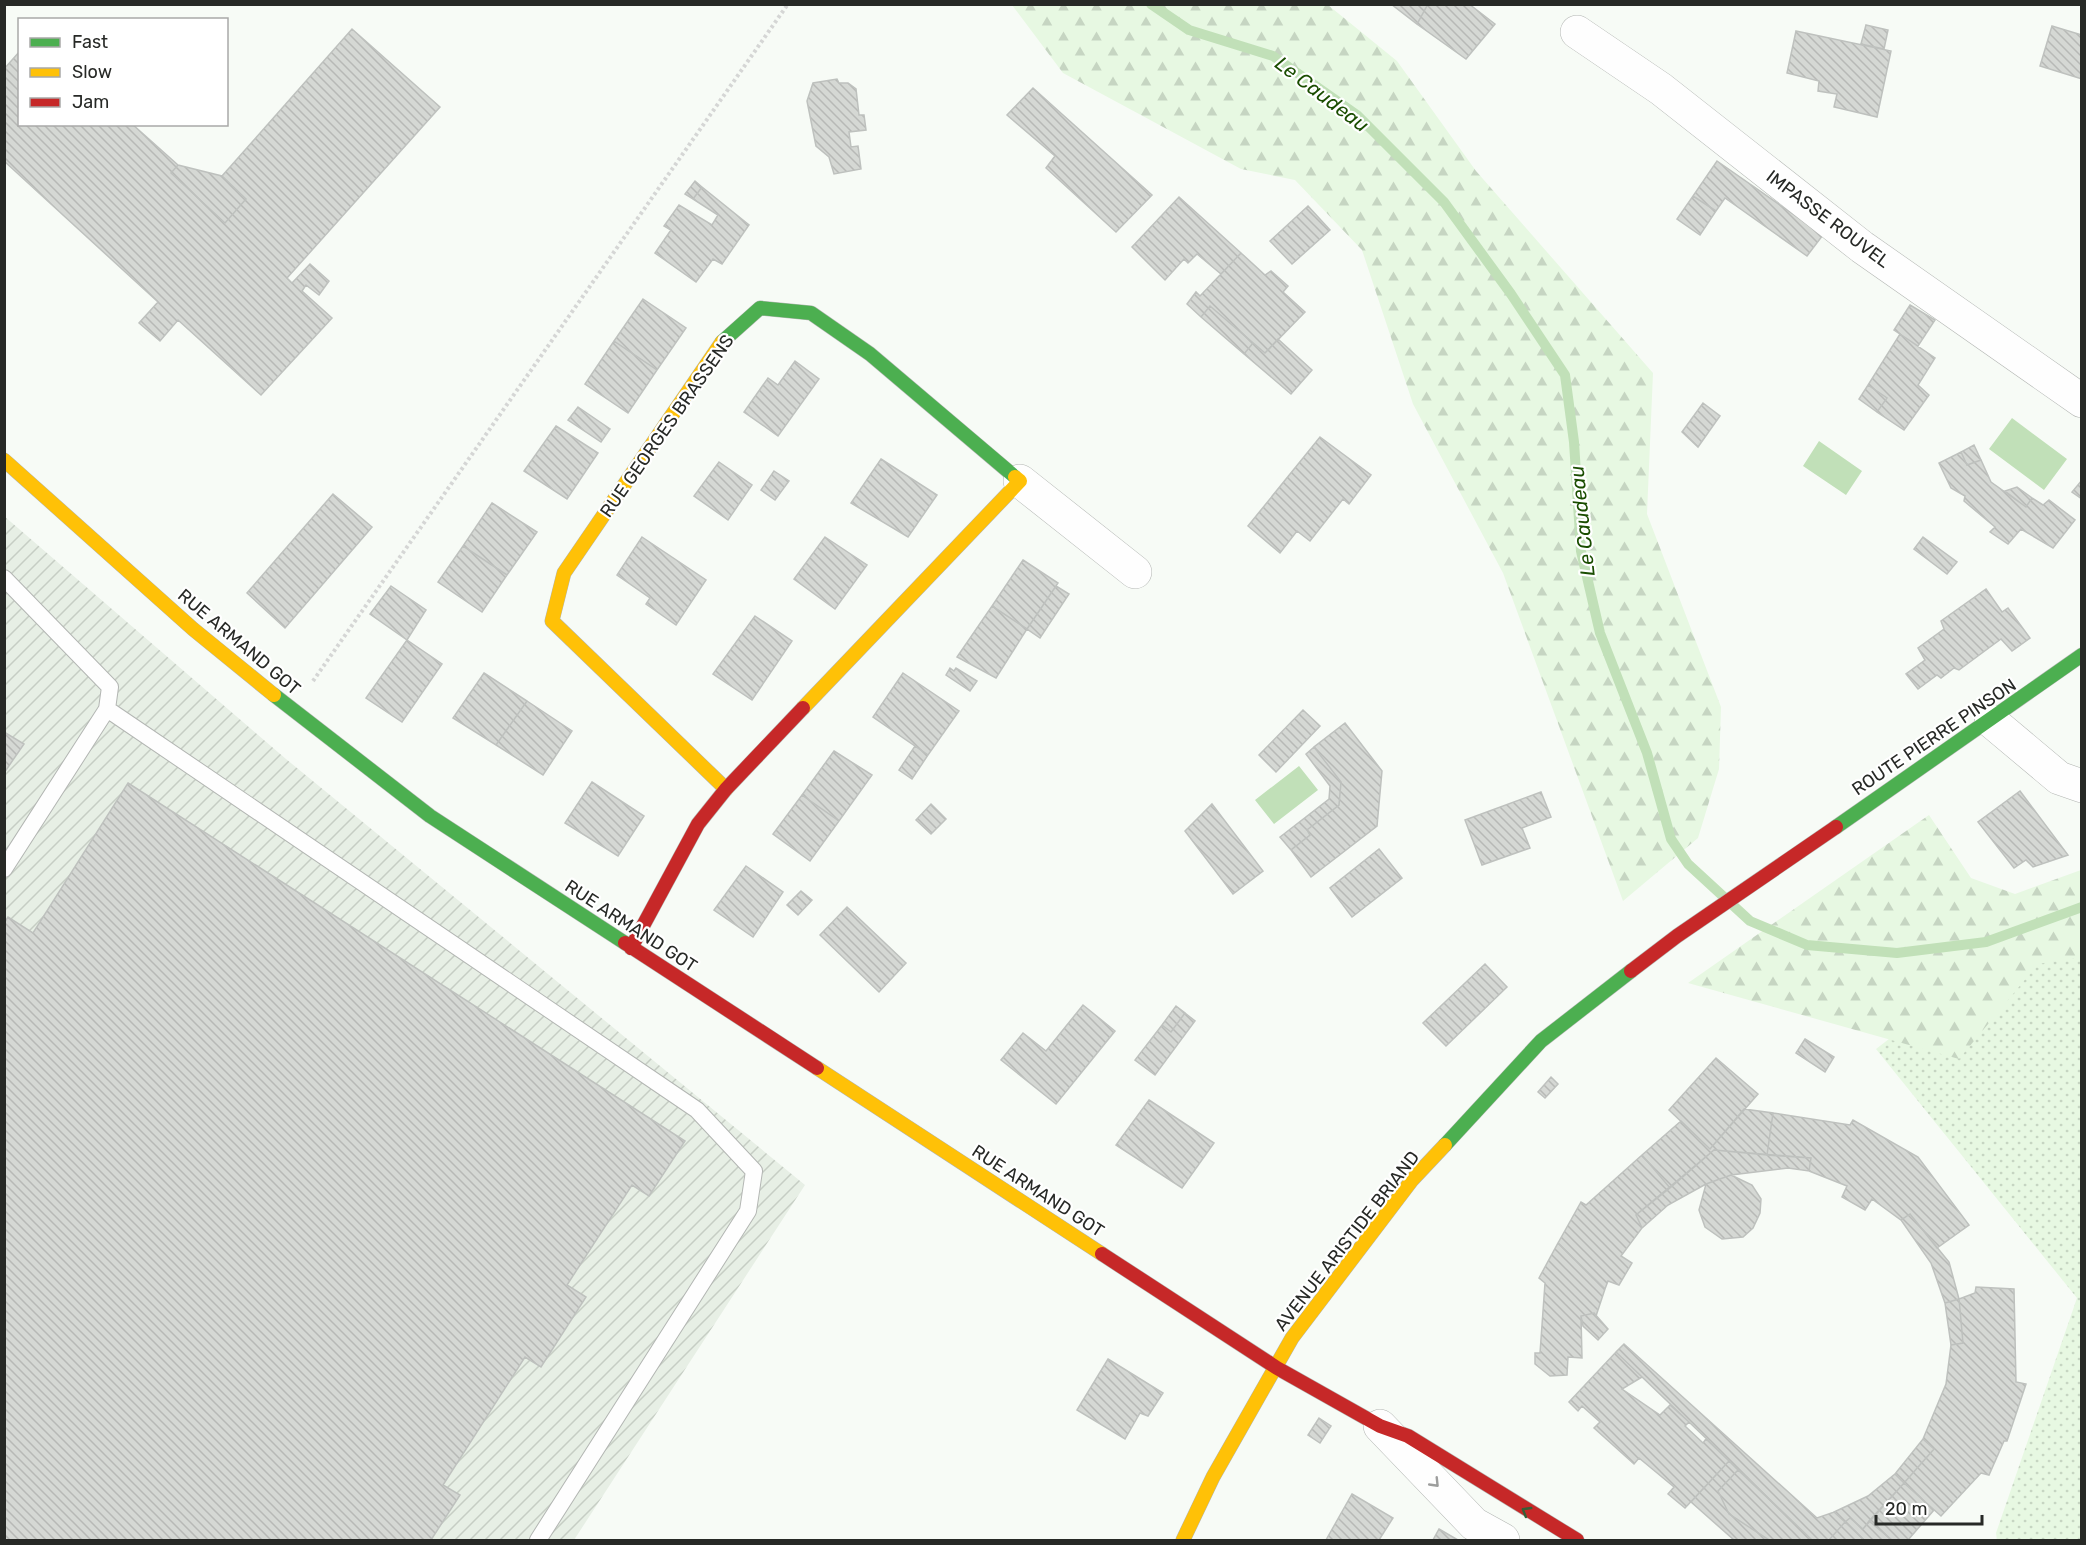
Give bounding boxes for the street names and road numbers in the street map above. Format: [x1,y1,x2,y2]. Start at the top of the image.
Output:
street label: IMPASSE ROUVEL [1762,165,1894,273]
street label: RUE GEORGES BRASSENS [595,330,739,522]
street label: RUE ARMAND GOT [173,584,305,700]
street label: ROUTE PIERRE PINSON [1848,674,2020,800]
street label: RUE ARMAND GOT [561,875,701,977]
street label: RUE ARMAND GOT [968,1140,1108,1242]
street label: AVENUE ARISTIDE BRIAND [1270,1147,1424,1335]

